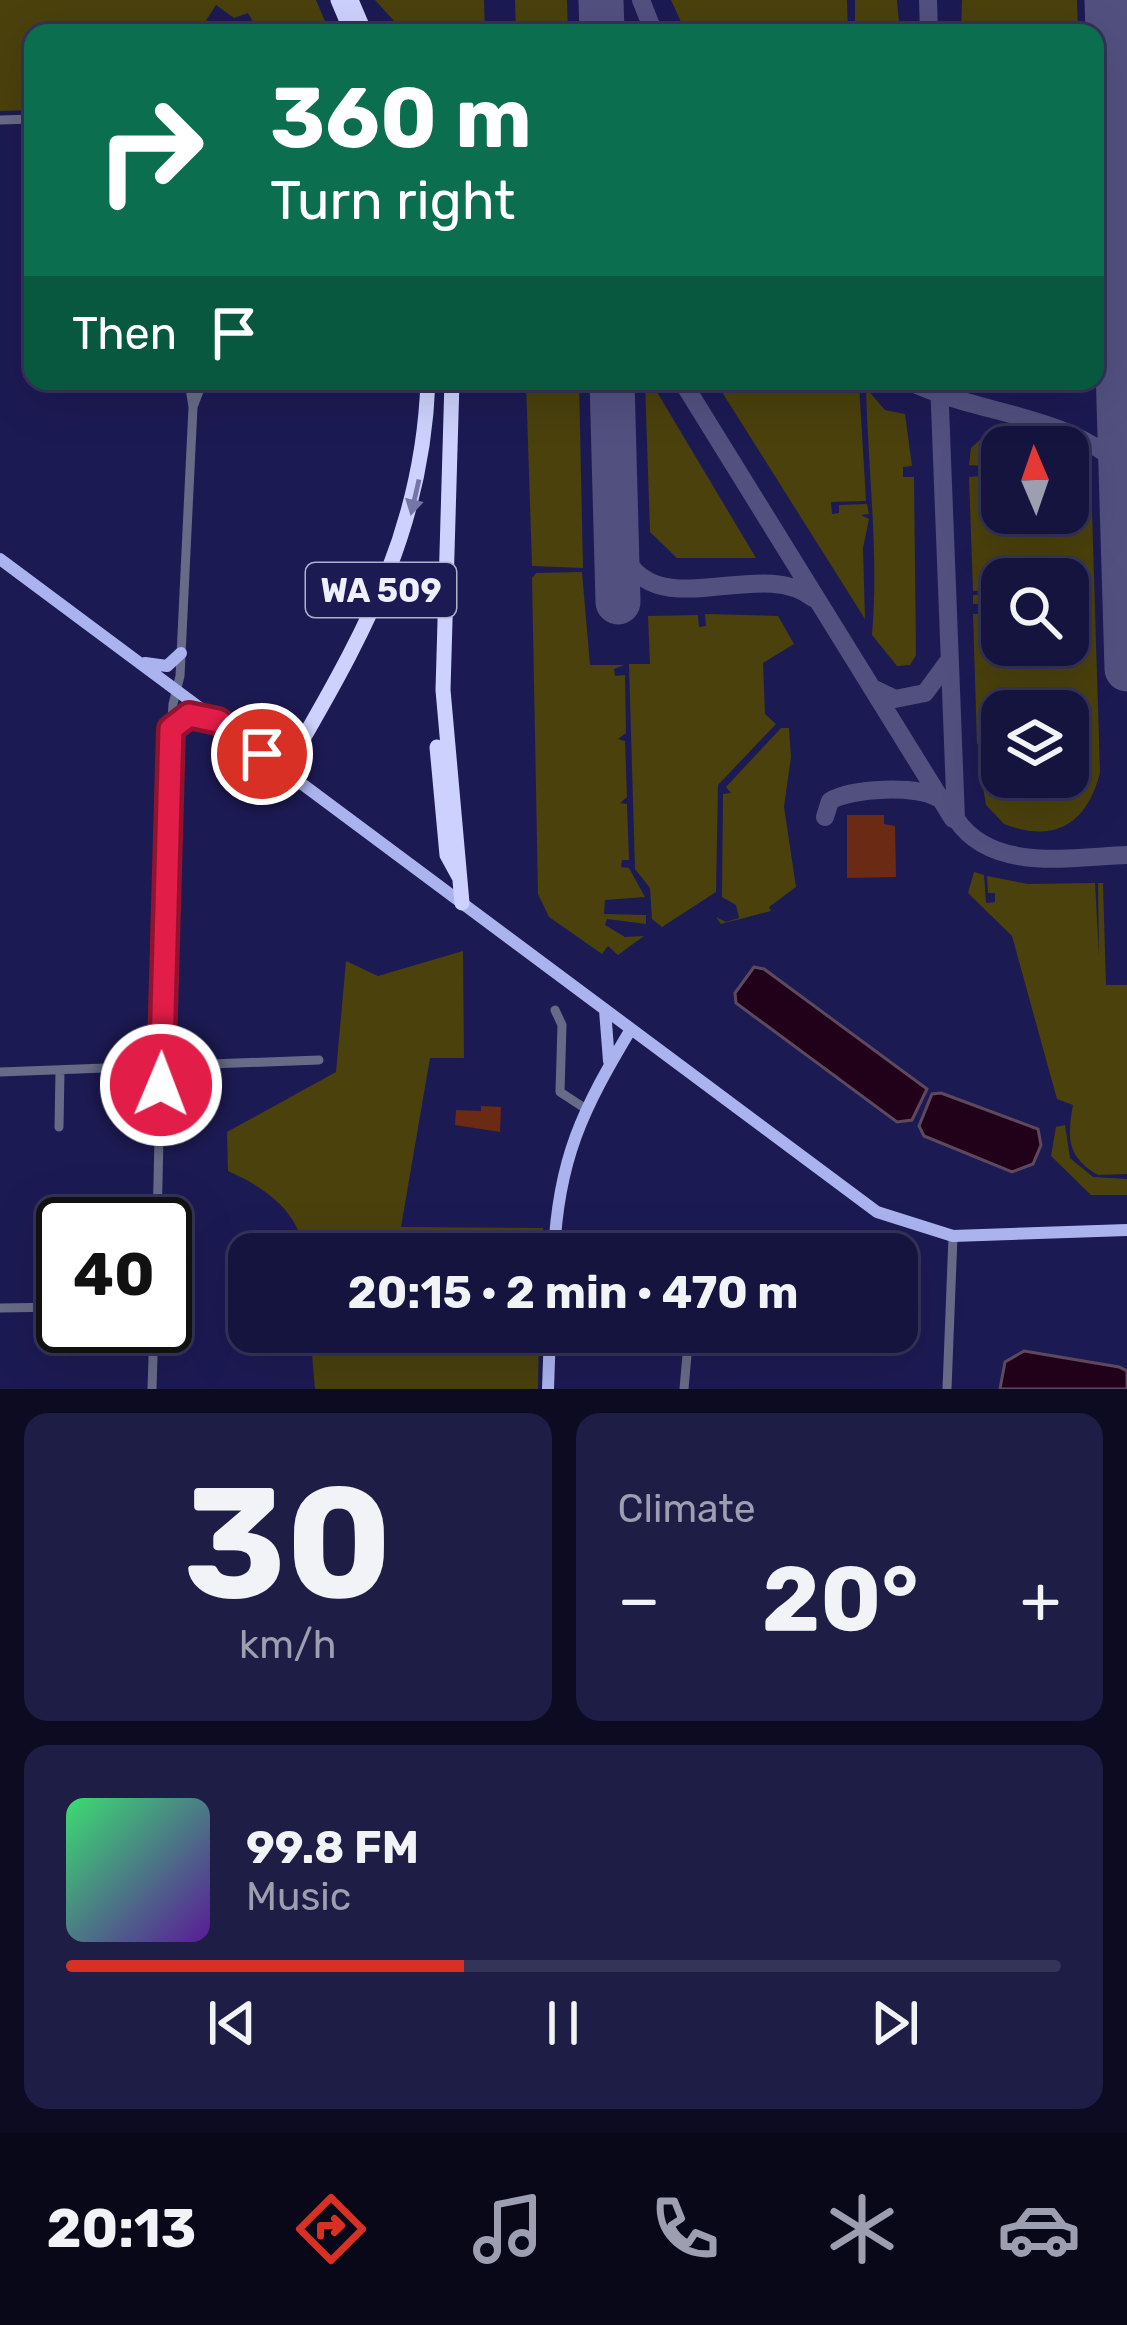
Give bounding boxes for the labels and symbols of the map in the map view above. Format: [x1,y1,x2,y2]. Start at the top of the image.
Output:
north arrow [981,426,1089,534]
one-way arrow [405,479,424,516]
road number: WA 509 [306,563,456,617]
pin [211,703,313,805]
position arrow [98,1022,224,1148]
speed limit sign: 40 [36,1197,192,1353]

